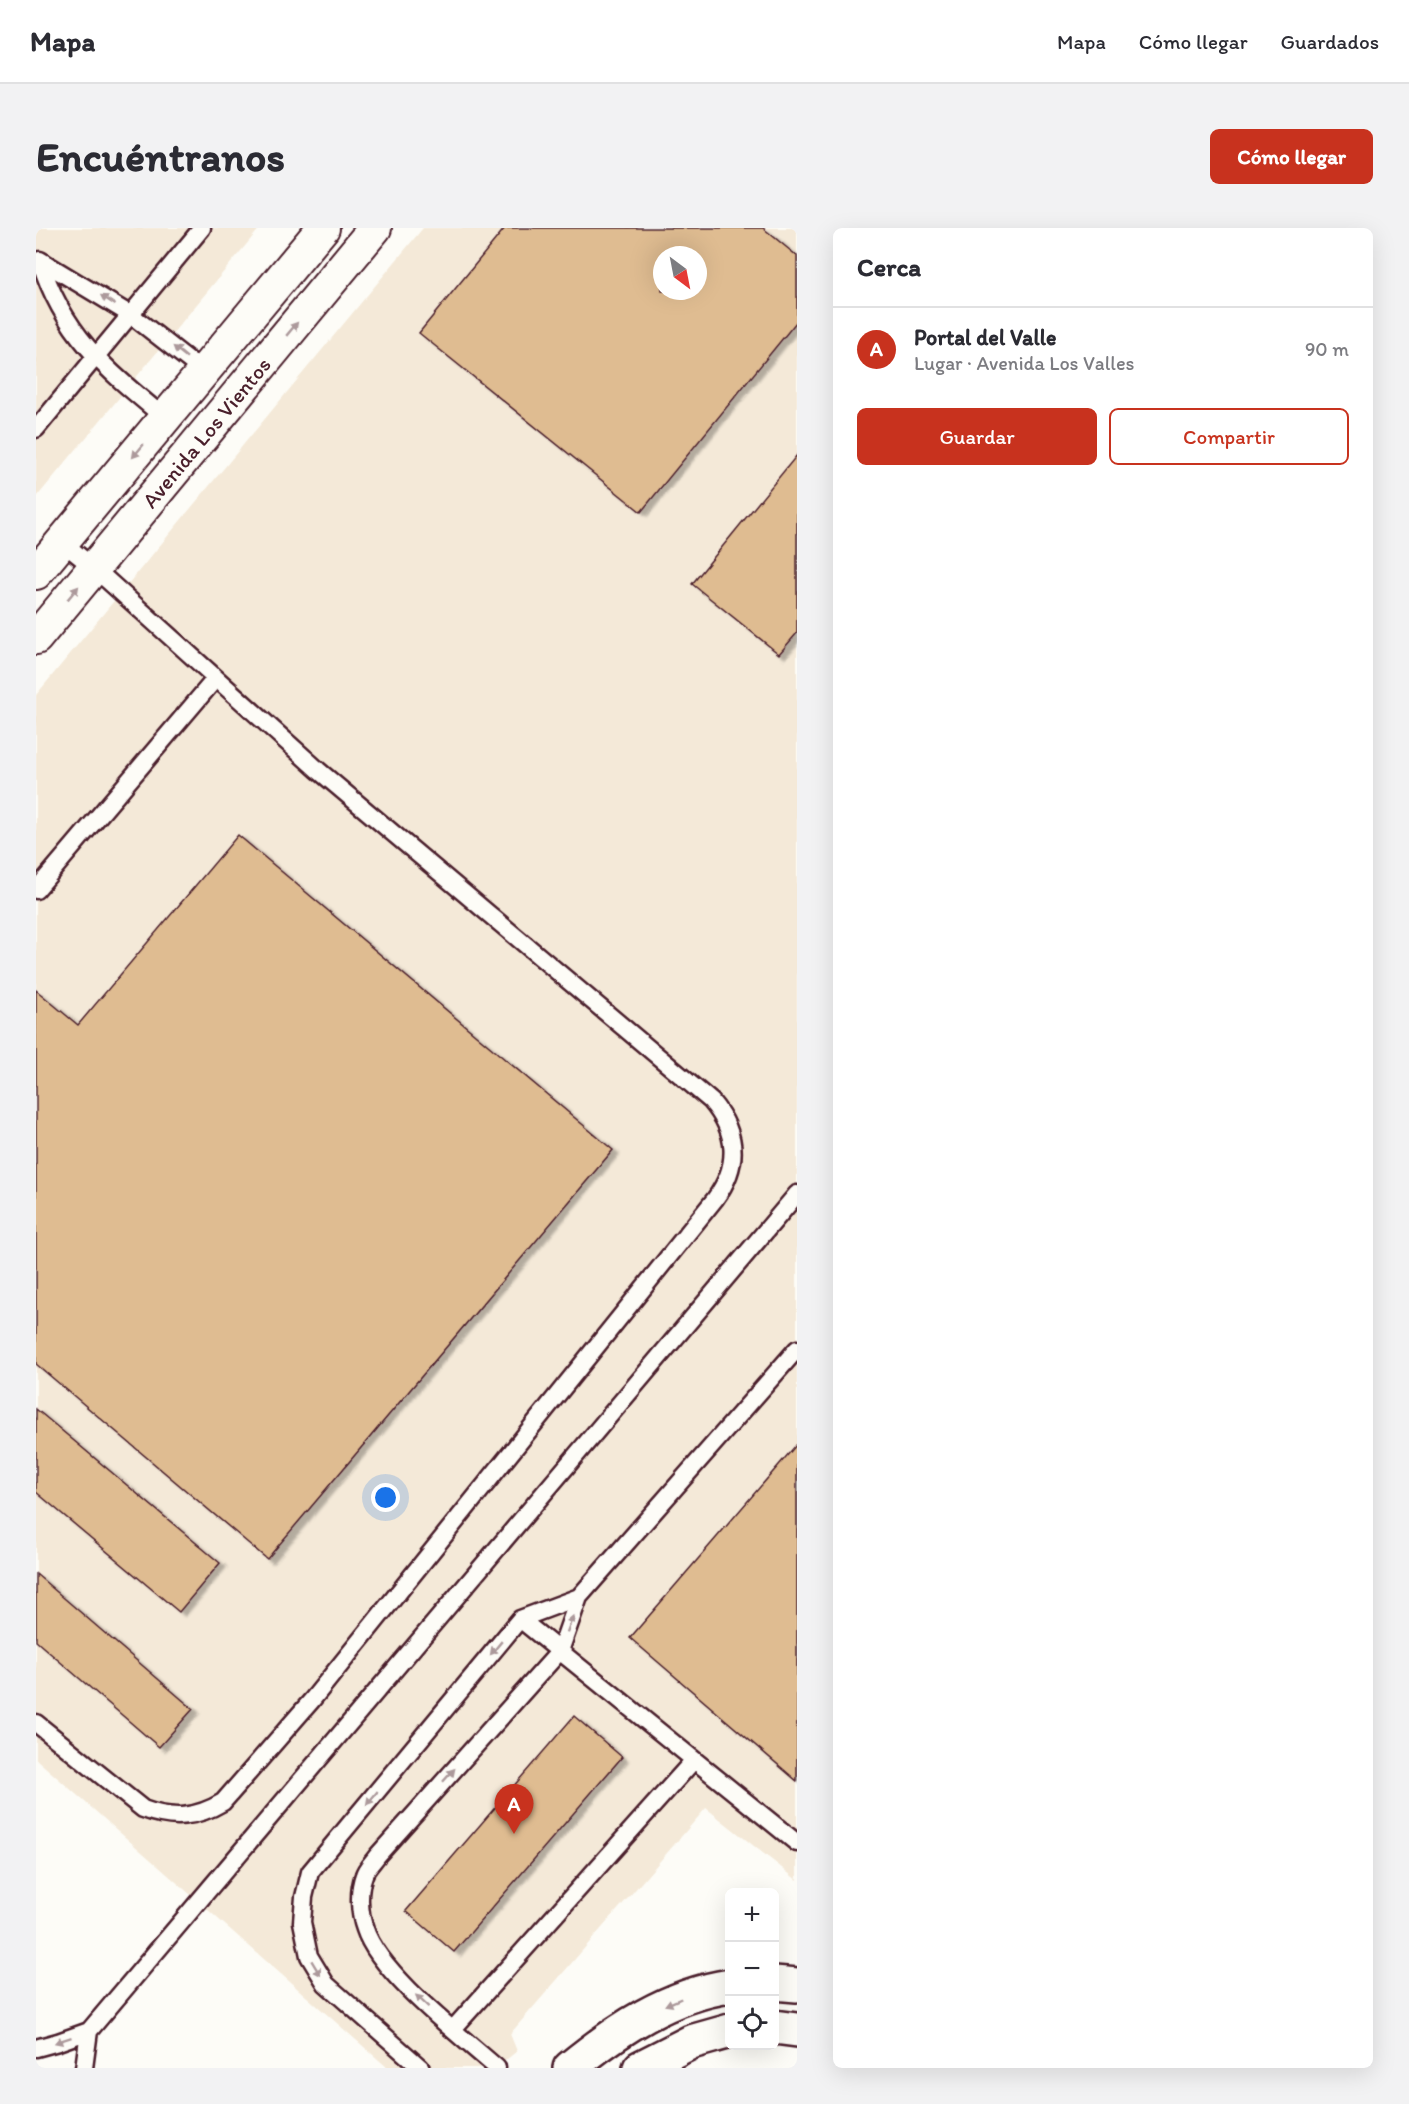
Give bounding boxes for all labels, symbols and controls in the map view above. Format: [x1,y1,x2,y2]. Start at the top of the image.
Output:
text: Mapa [30,24,95,58]
text: Mapa [1057,29,1106,54]
text: Cómo llegar [1139,29,1248,54]
text: Guardados [1281,29,1379,54]
button: Cómo llegar [1210,129,1373,184]
text: Encuéntranos [36,131,285,182]
north arrow [653,246,707,300]
text: Cerca [857,251,921,283]
one-way arrow [100,295,116,306]
one-way arrow [285,321,298,337]
text: Portal del Valle [914,324,1056,351]
text: A [870,337,883,361]
text: 90 m [1305,337,1349,361]
one-way arrow [172,346,188,359]
street label: Avenida Los Vientos [136,351,276,513]
text: Lugar · Avenida Los Valles [914,351,1135,375]
button: Guardar [857,408,1097,465]
button: Compartir [1109,408,1349,465]
one-way arrow [131,443,144,459]
one-way arrow [67,585,79,600]
your location [371,1483,400,1512]
one-way arrow [565,1615,575,1633]
one-way arrow [490,1640,503,1655]
one-way arrow [442,1768,455,1783]
pin: A [494,1784,534,1834]
one-way arrow [365,1790,378,1806]
map controls [725,1888,779,2050]
button: + [725,1888,779,1942]
button: − [725,1942,779,1996]
one-way arrow [311,1960,321,1977]
one-way arrow [415,1995,430,2008]
button: locate [725,1996,779,2050]
one-way arrow [664,1997,682,2007]
one-way arrow [54,2036,72,2046]

